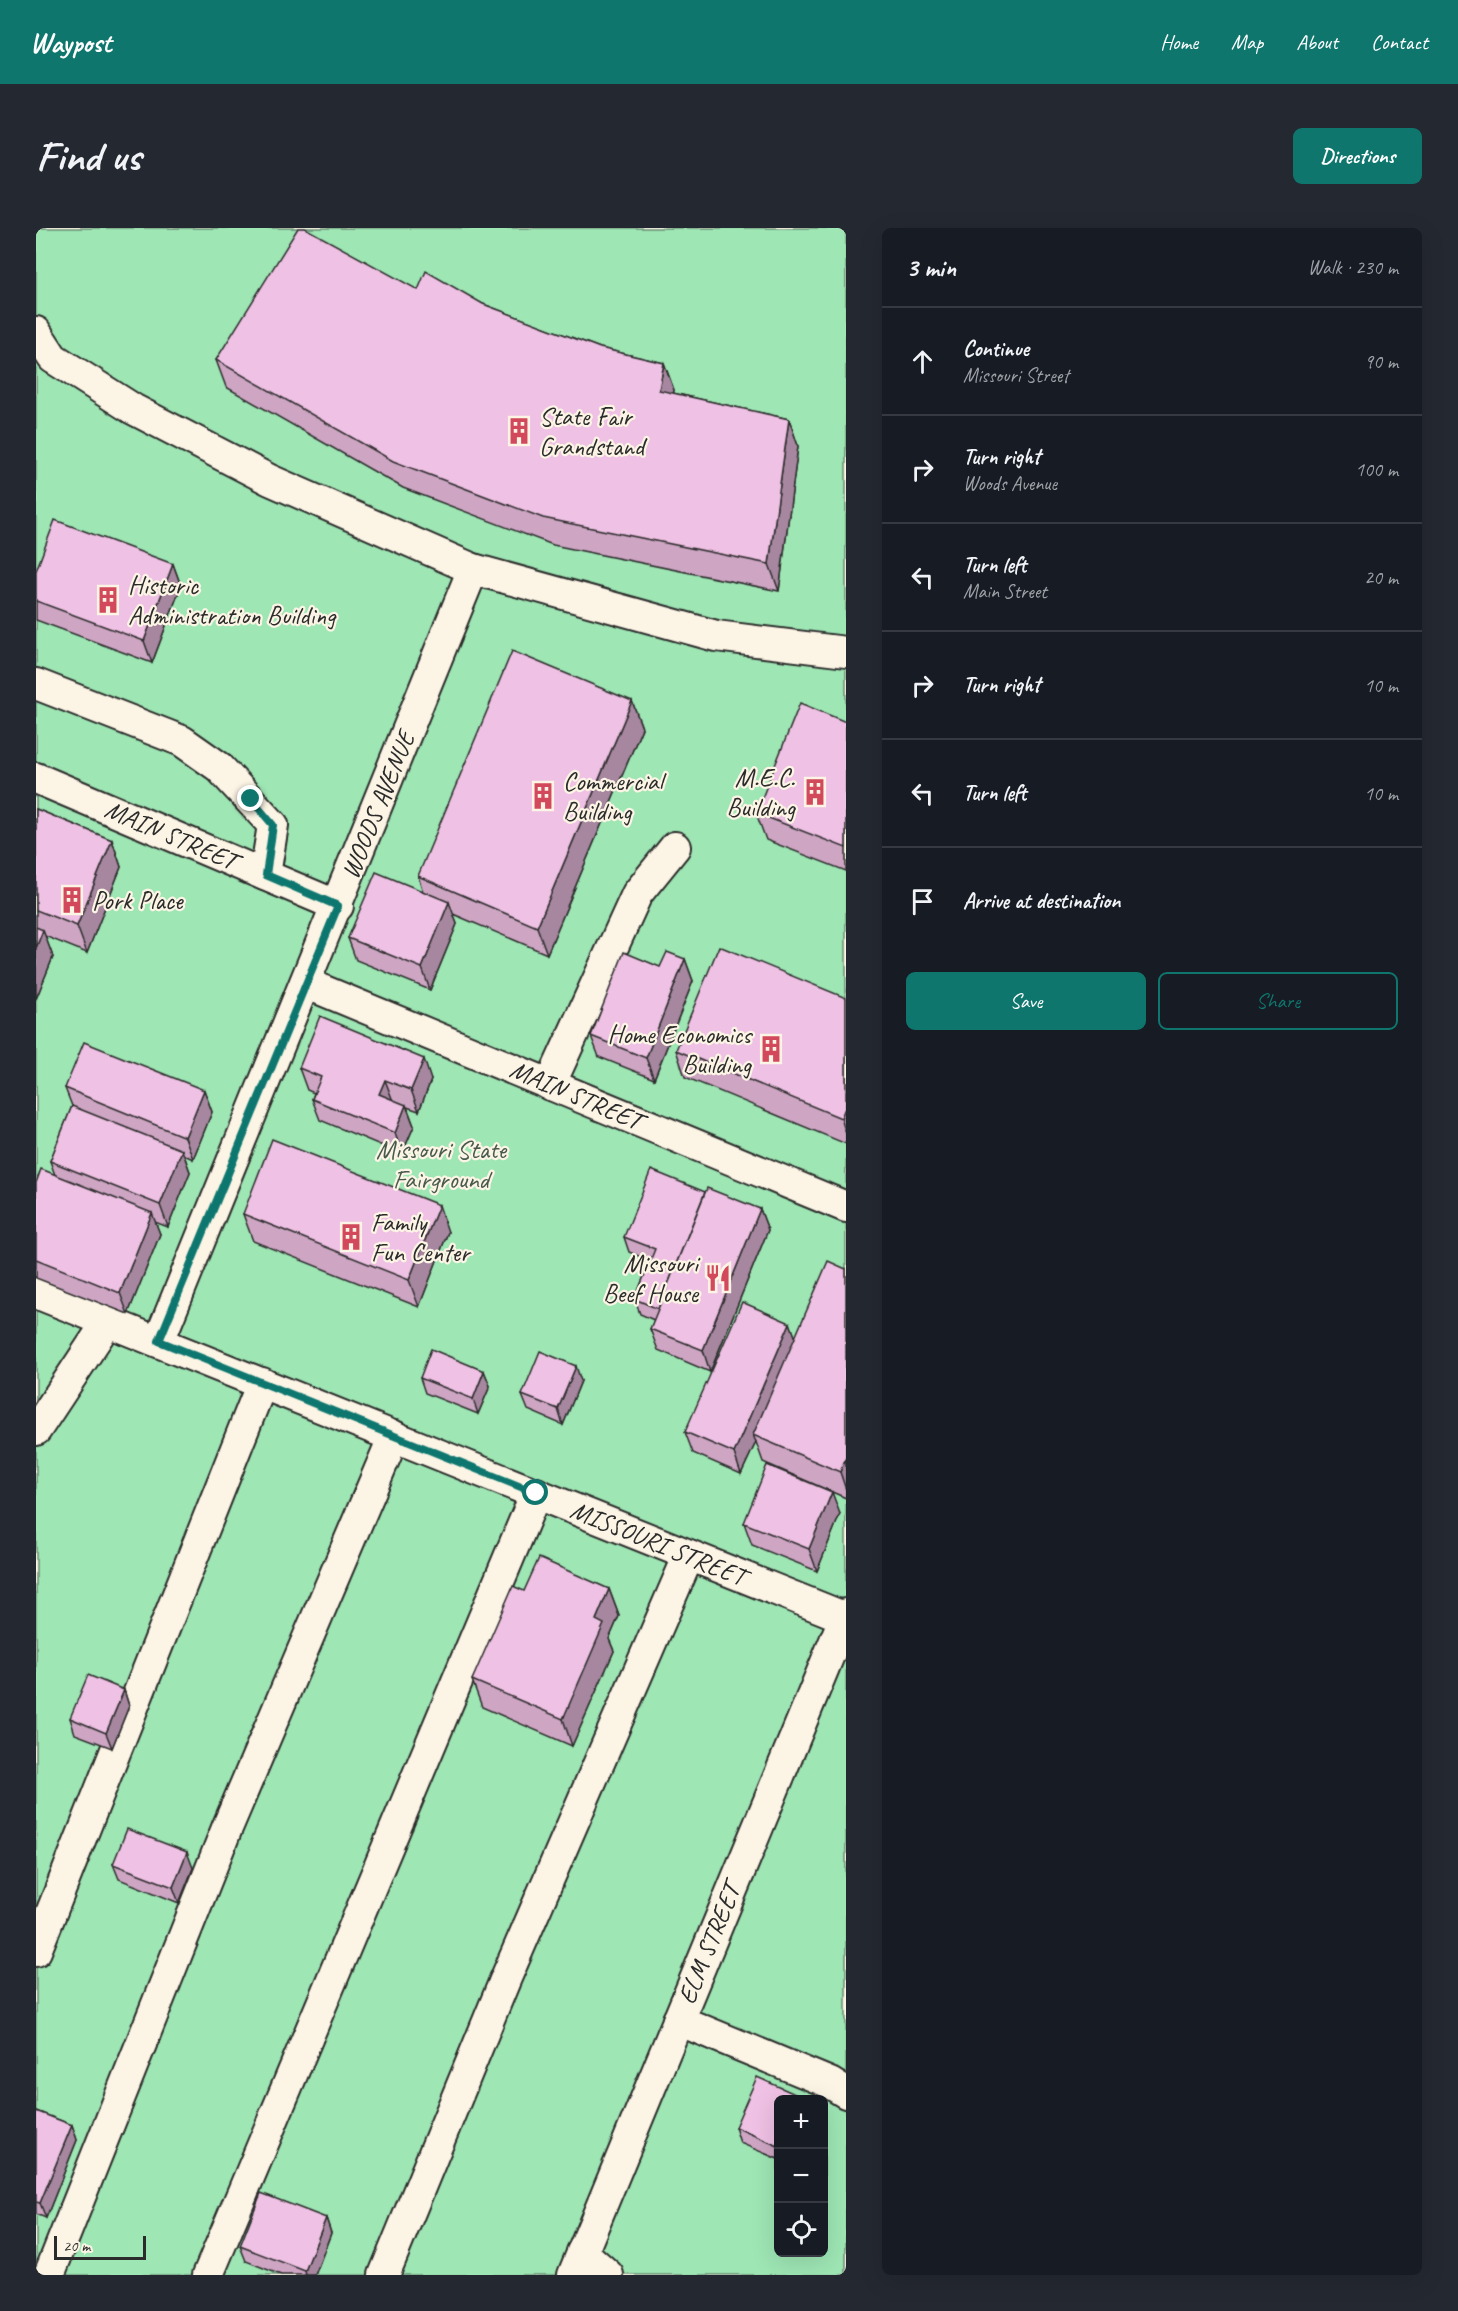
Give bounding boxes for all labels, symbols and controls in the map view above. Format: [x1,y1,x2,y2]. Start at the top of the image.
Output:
text: Waypost [30,25,111,60]
text: Home [1160,29,1198,55]
text: Map [1231,29,1263,55]
text: About [1296,29,1338,55]
text: Contact [1371,29,1428,55]
button: Directions [1293,128,1422,184]
text: Find us [36,130,141,183]
text: 3 min [906,251,956,284]
text: Walk · 230 m [1308,255,1398,280]
text: Continue [963,335,1029,363]
icon: ahead [906,345,939,378]
text: 90 m [1364,349,1398,374]
text: Missouri Street [963,363,1069,388]
place label: State Fair Grandstand [539,400,648,463]
building icon: State Fair Grandstand [504,416,534,446]
text: Turn right [963,443,1040,471]
icon: right [906,453,939,486]
text: 100 m [1355,457,1398,482]
text: Woods Avenue [963,471,1057,496]
text: Turn left [963,551,1027,579]
icon: left [906,561,939,594]
text: 20 m [1364,565,1398,590]
place label: Historic Administration Building [128,569,337,632]
text: Main Street [963,579,1047,604]
building icon: Historic Administration Building [93,585,123,615]
icon: right [906,669,939,702]
text: Turn right [963,671,1040,699]
text: 10 m [1364,673,1398,698]
street label: WOODS AVENUE [334,723,424,883]
place label: M.E.C. Building [727,761,797,824]
place label: Commercial Building [563,765,667,828]
building icon: M.E.C. Building [800,777,830,807]
icon: left [906,777,939,810]
text: Turn left [963,779,1027,807]
building icon: Commercial Building [528,781,558,811]
text: 10 m [1364,781,1398,806]
route end [237,785,263,811]
street label: MAIN STREET [100,792,248,880]
place label: Pork Place [92,884,184,917]
building icon: Pork Place [57,885,87,915]
icon: arrive [906,885,939,918]
text: Arrive at destination [963,887,1120,915]
button: Save [906,972,1146,1030]
button: Share [1158,972,1398,1030]
place label: Home Economics Building [608,1018,753,1081]
building icon: Home Economics Building [756,1034,786,1064]
street label: MAIN STREET [505,1052,653,1140]
park label: Missouri State Fairground [376,1133,508,1196]
place label: Family Fun Center [371,1206,472,1269]
building icon: Family Fun Center [336,1222,366,1252]
place label: Missouri Beef House [603,1247,701,1310]
restaurant icon: Missouri Beef House [703,1263,733,1293]
route start [522,1479,548,1505]
street label: MISSOURI STREET [566,1493,756,1595]
street label: ELM STREET [670,1873,751,2009]
map controls [774,2095,828,2257]
button: + [774,2095,828,2149]
button: − [774,2149,828,2203]
button: locate [774,2203,828,2257]
scale bar [54,2233,146,2260]
text: 20 m [63,2236,90,2256]

